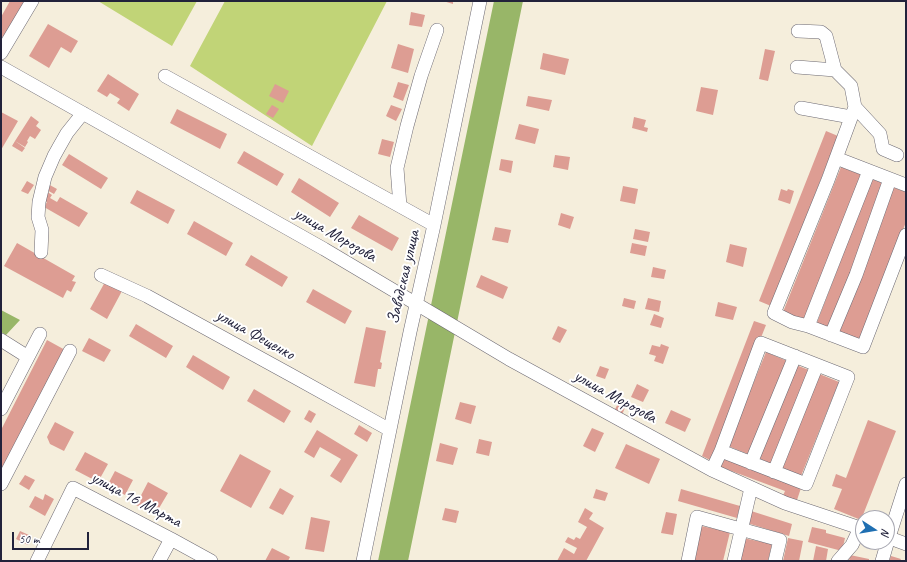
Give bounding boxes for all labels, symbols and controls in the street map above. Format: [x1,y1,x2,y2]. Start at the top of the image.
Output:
street label: улица Морозова [290,203,380,267]
street label: Заводская улица [383,228,425,326]
street label: улица Фещенко [212,305,298,365]
street label: улица Морозова [570,366,660,428]
street label: улица 16 Марта [87,468,185,532]
north arrow [855,510,895,550]
scale bar [14,524,91,550]
text: N [878,527,893,537]
text: 50 m [19,531,39,547]

